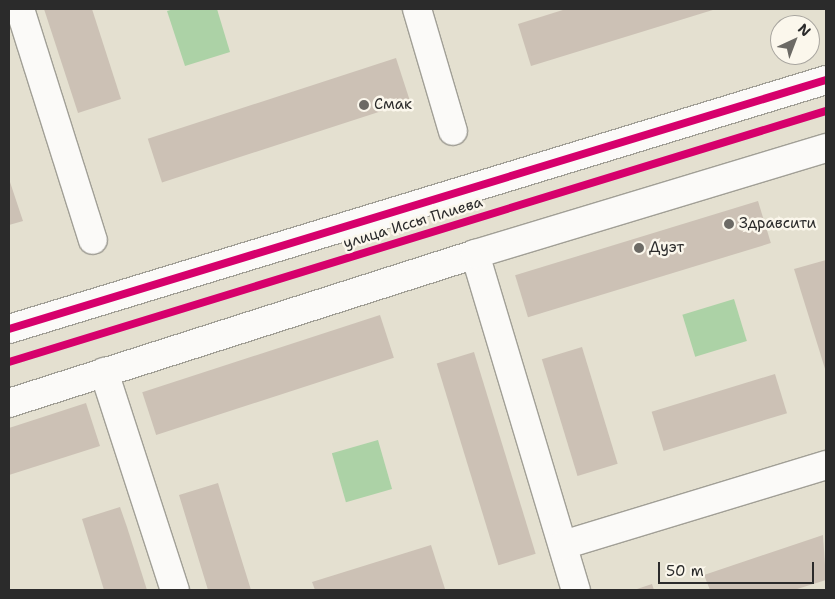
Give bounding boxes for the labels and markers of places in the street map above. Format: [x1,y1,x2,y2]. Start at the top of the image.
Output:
place label: Смак [374,96,412,114]
marker: Смак [358,99,370,111]
place label: Здравсити [739,215,816,233]
marker: Здравсити [723,218,735,230]
place label: Дуэт [649,239,684,257]
marker: Дуэт [633,242,645,254]

